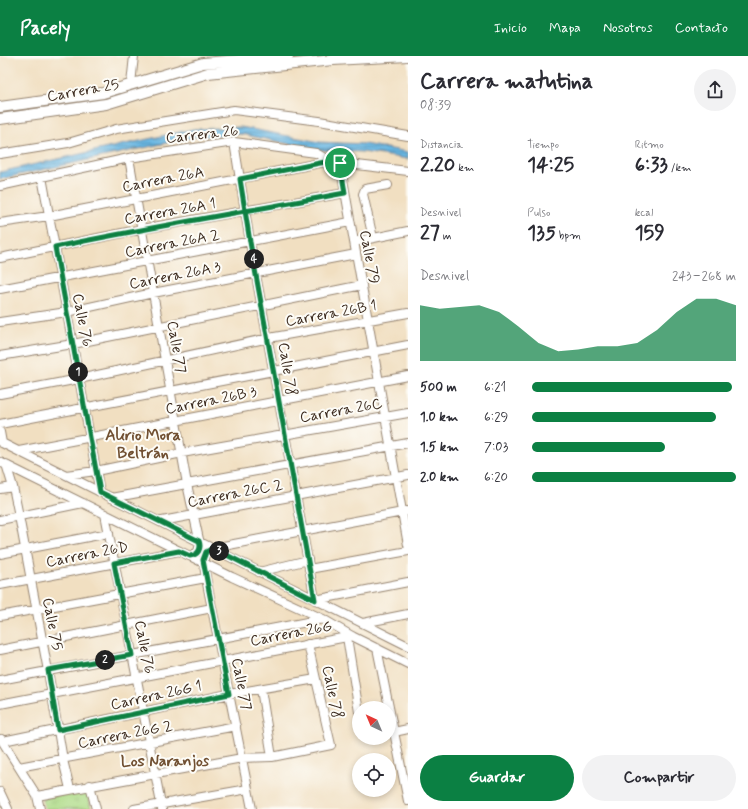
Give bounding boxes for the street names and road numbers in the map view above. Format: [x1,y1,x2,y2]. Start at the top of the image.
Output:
street label: Carrera 25 [46,75,121,107]
street label: Carrera 26 [165,121,239,149]
street label: Carrera 26A [121,162,206,198]
street label: Carrera 26A 1 [123,194,218,230]
street label: Carrera 26A 2 [123,225,221,263]
street label: Calle 79 [354,229,384,286]
street label: Carrera 26A 3 [128,257,223,295]
street label: Calle 76 [67,292,97,348]
street label: Carrera 26B 1 [284,296,378,332]
street label: Calle 77 [162,319,191,375]
street label: Calle 78 [273,341,301,397]
street label: Carrera 26B 3 [164,382,259,420]
street label: Carrera 26C [298,394,384,428]
street label: Carrera 26C 2 [186,475,285,513]
street label: Carrera 26D [44,537,130,573]
street label: Calle 75 [37,596,67,652]
street label: Carrera 26G [249,616,334,652]
street label: Calle 76 [129,619,159,675]
street label: Calle 77 [226,656,256,713]
street label: Calle 78 [317,664,347,721]
street label: Carrera 26G 1 [109,677,204,715]
street label: Carrera 26G 2 [76,716,174,754]

